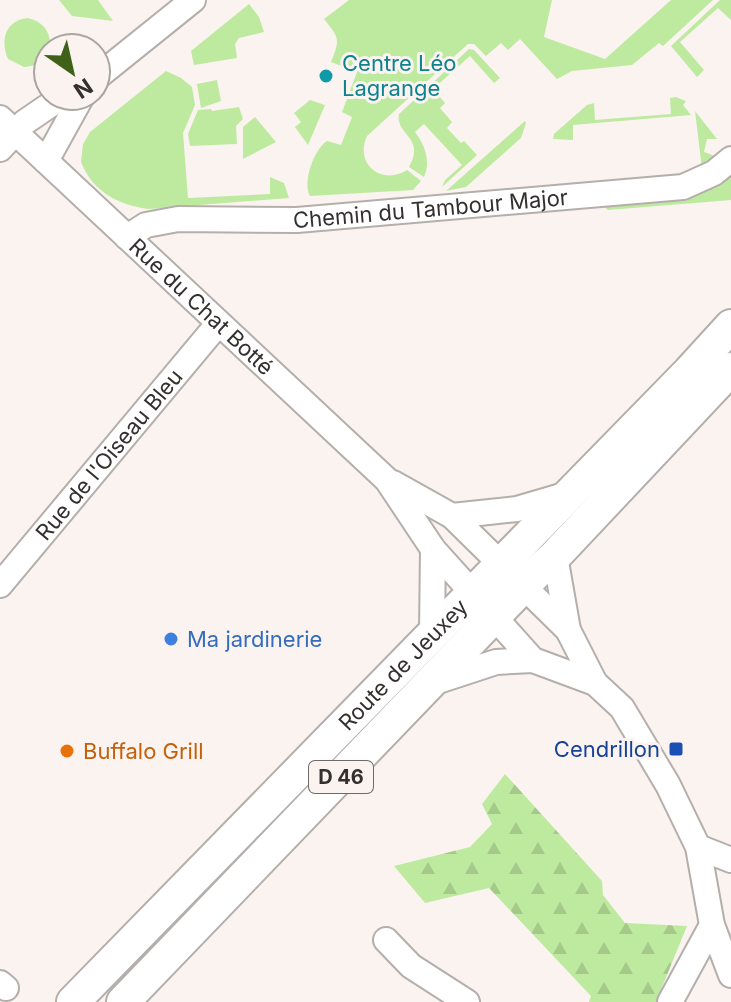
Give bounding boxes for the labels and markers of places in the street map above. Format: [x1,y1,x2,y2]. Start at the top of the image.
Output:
place label: Centre Léo Lagrange [342,50,456,101]
marker: Centre Léo Lagrange [317,67,335,85]
place label: Ma jardinerie [187,626,322,652]
marker: Ma jardinerie [162,630,180,648]
place label: Cendrillon [554,736,660,762]
place label: Buffalo Grill [83,738,204,764]
marker: Cendrillon [667,740,685,758]
marker: Buffalo Grill [58,742,76,760]

